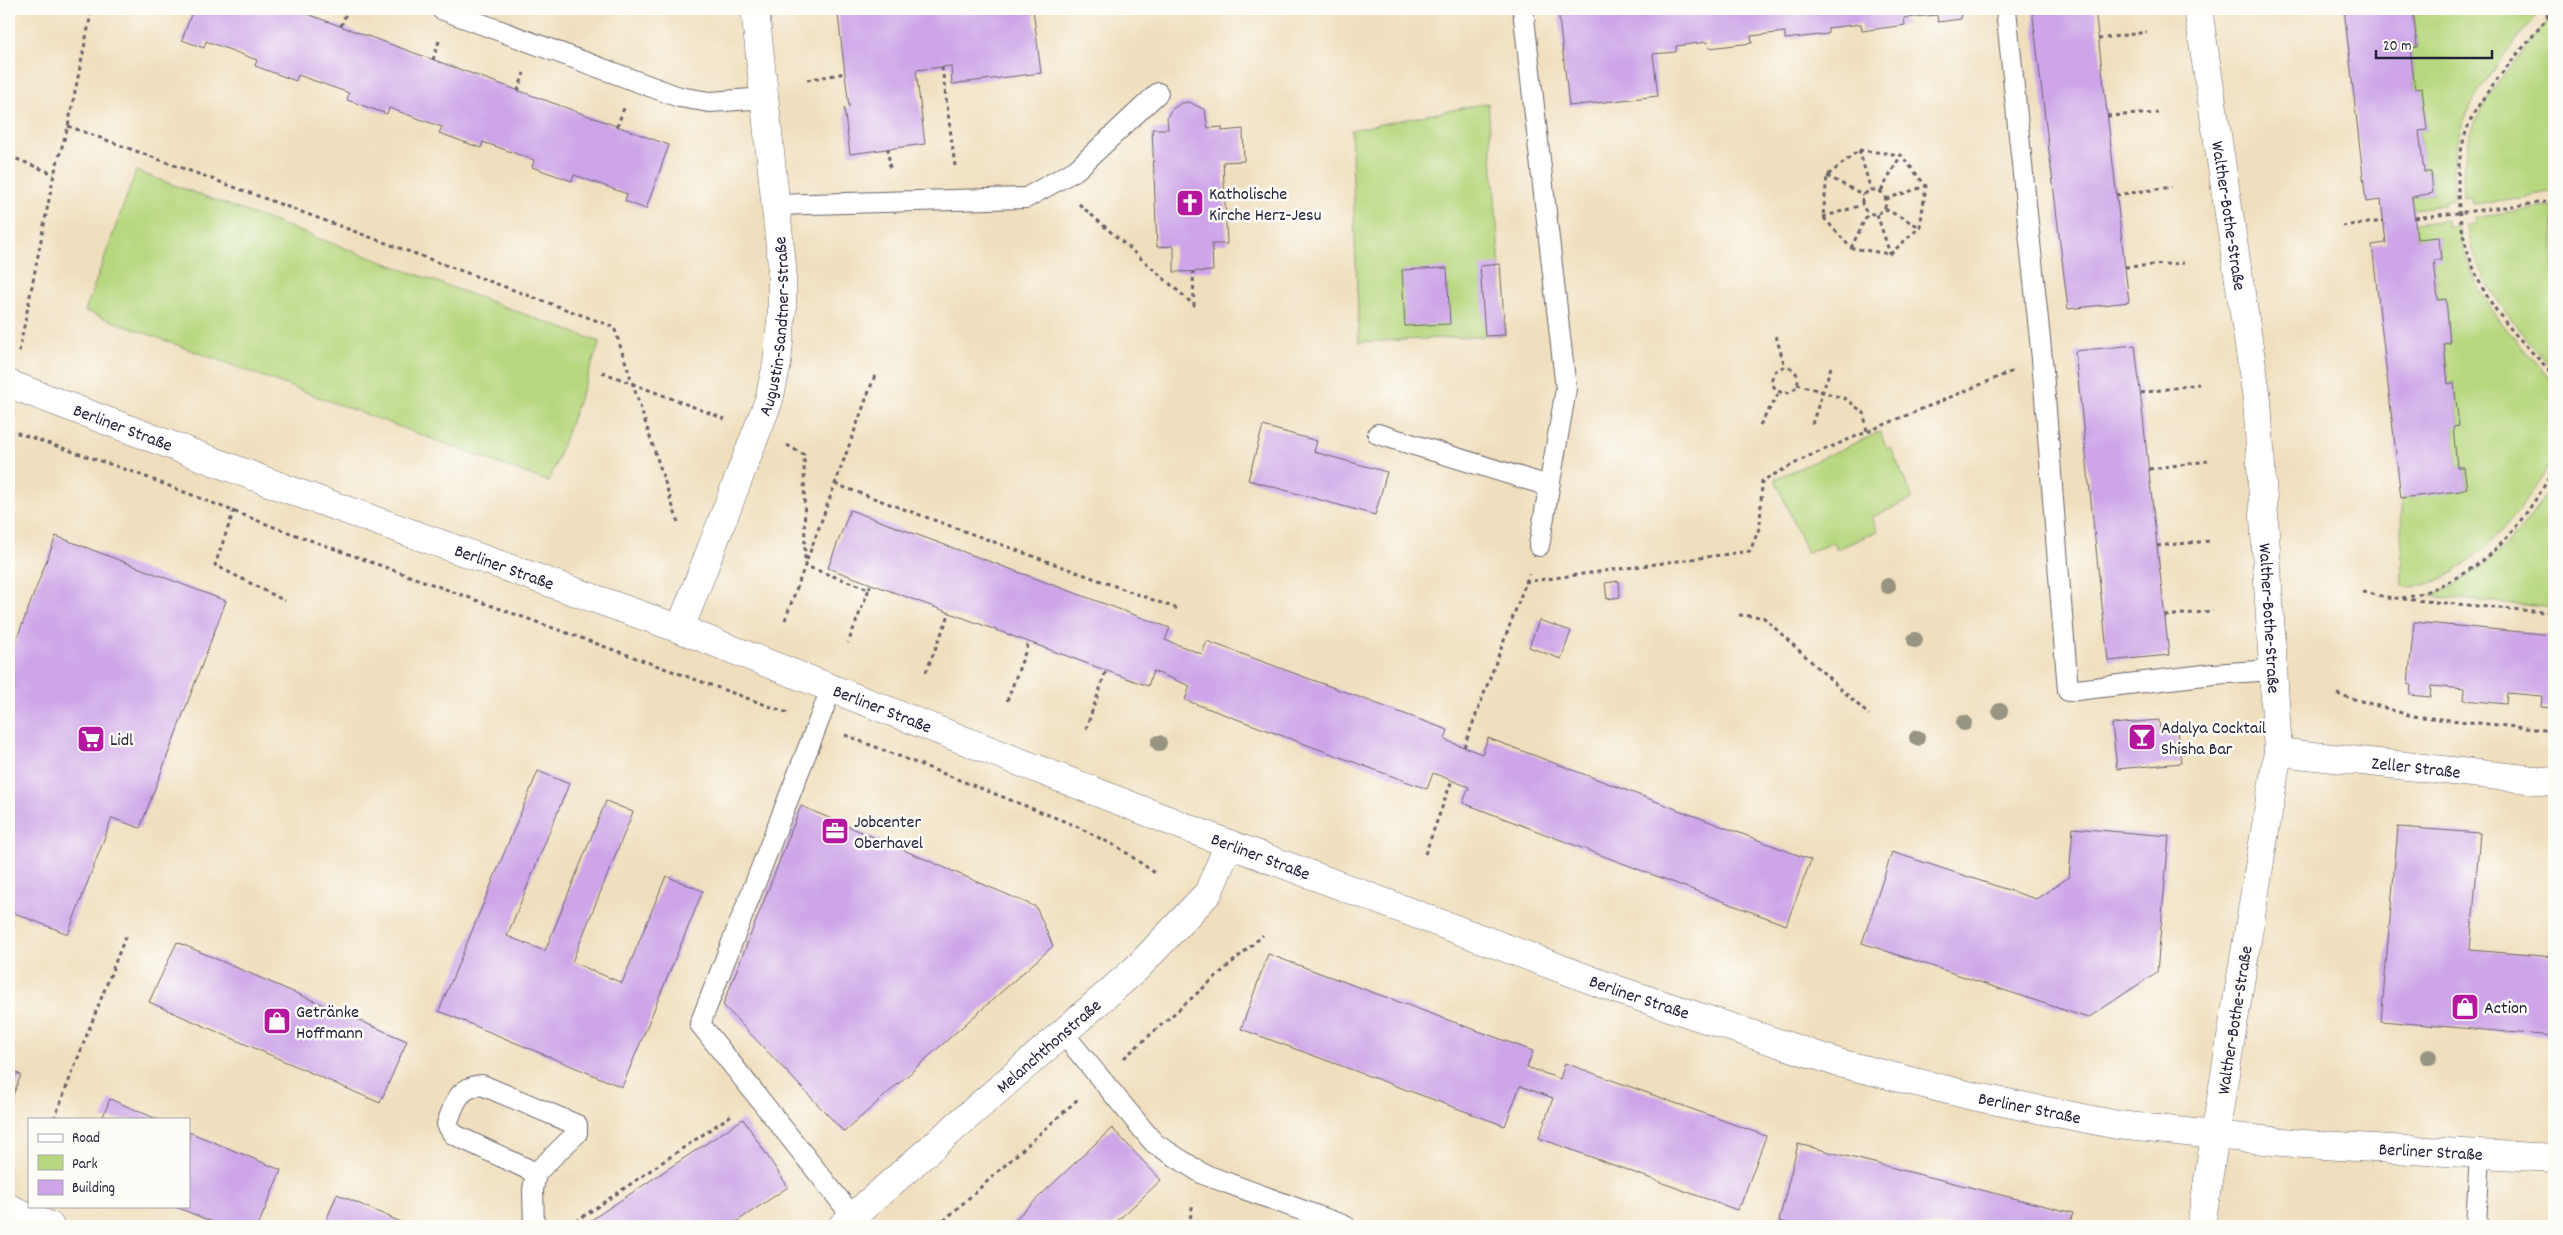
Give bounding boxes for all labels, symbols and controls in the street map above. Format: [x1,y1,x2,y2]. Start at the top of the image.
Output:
scale bar [2376,28,2492,60]
text: 20 m [2383,36,2411,58]
street label: Walther-Bothe-Straße [2203,140,2250,292]
place label: Katholische Kirche Herz-Jesu [1209,183,1321,229]
church icon: Katholische Kirche Herz-Jesu [1175,188,1205,218]
street label: Augustin-Sandtner-Straße [754,235,797,420]
street label: Berliner Straße [69,399,175,460]
street label: Berliner Straße [450,540,557,598]
street label: Walther-Bothe-Straße [2251,542,2284,694]
street label: Berliner Straße [829,680,935,741]
place label: Adalya Cocktail Shisha Bar [2161,717,2267,763]
bar icon: Adalya Cocktail Shisha Bar [2127,722,2157,752]
supermarket icon: Lidl [76,724,106,754]
place label: Lidl [110,729,134,754]
street label: Zeller Straße [2370,752,2462,787]
place label: Jobcenter Oberhavel [854,811,924,857]
office icon: Jobcenter Oberhavel [820,816,850,846]
street label: Berliner Straße [1207,828,1313,888]
street label: Walther-Bothe-Straße [2212,944,2261,1097]
street label: Berliner Straße [1585,970,1692,1028]
shop icon: Action [2450,992,2480,1022]
street label: Melanchthonstraße [992,995,1108,1100]
place label: Action [2484,997,2527,1022]
place label: Getränke Hoffmann [296,1001,363,1047]
shop icon: Getränke Hoffmann [262,1006,292,1036]
street label: Berliner Straße [1976,1088,2083,1132]
legend [28,1118,190,1208]
text: Road [72,1128,100,1150]
street label: Berliner Straße [2378,1138,2483,1169]
text: Park [72,1154,98,1176]
text: Building [72,1178,115,1200]

